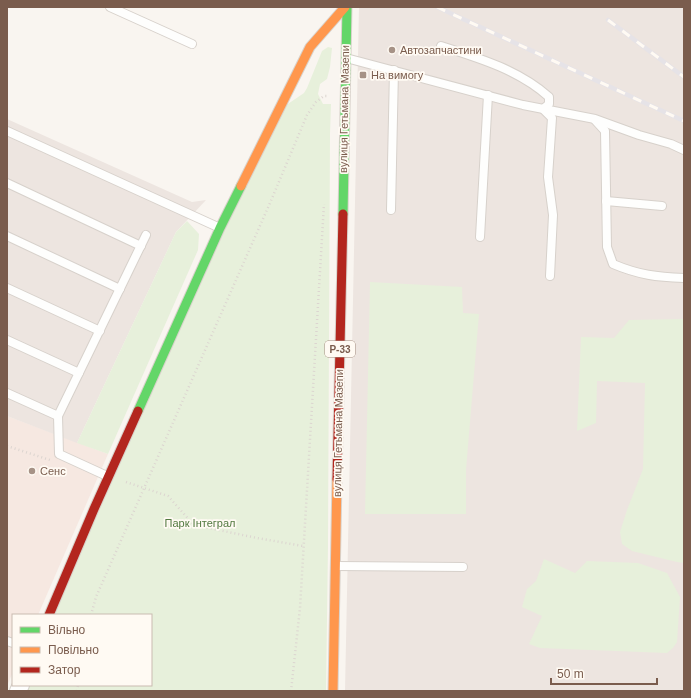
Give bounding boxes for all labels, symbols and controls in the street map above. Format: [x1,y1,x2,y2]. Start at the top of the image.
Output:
place label: Автозапчастини [400,44,482,56]
street label: вулиця Гетьмана Мазепи [337,45,351,173]
marker: Автозапчастини [387,45,397,55]
place label: На вимогу [371,69,424,81]
marker: На вимогу [358,70,368,80]
road number: Р-33 [325,341,355,357]
street label: вулиця Гетьмана Мазепи [331,369,345,497]
place label: Сенс [40,465,66,477]
marker: Сенс [27,466,37,476]
park label: Парк Інтеграл [165,517,235,529]
legend [12,614,152,686]
text: Вільно [48,623,86,637]
text: Повільно [48,643,99,657]
scale bar [551,660,657,686]
text: Затор [48,663,81,677]
text: 50 m [557,667,584,681]

